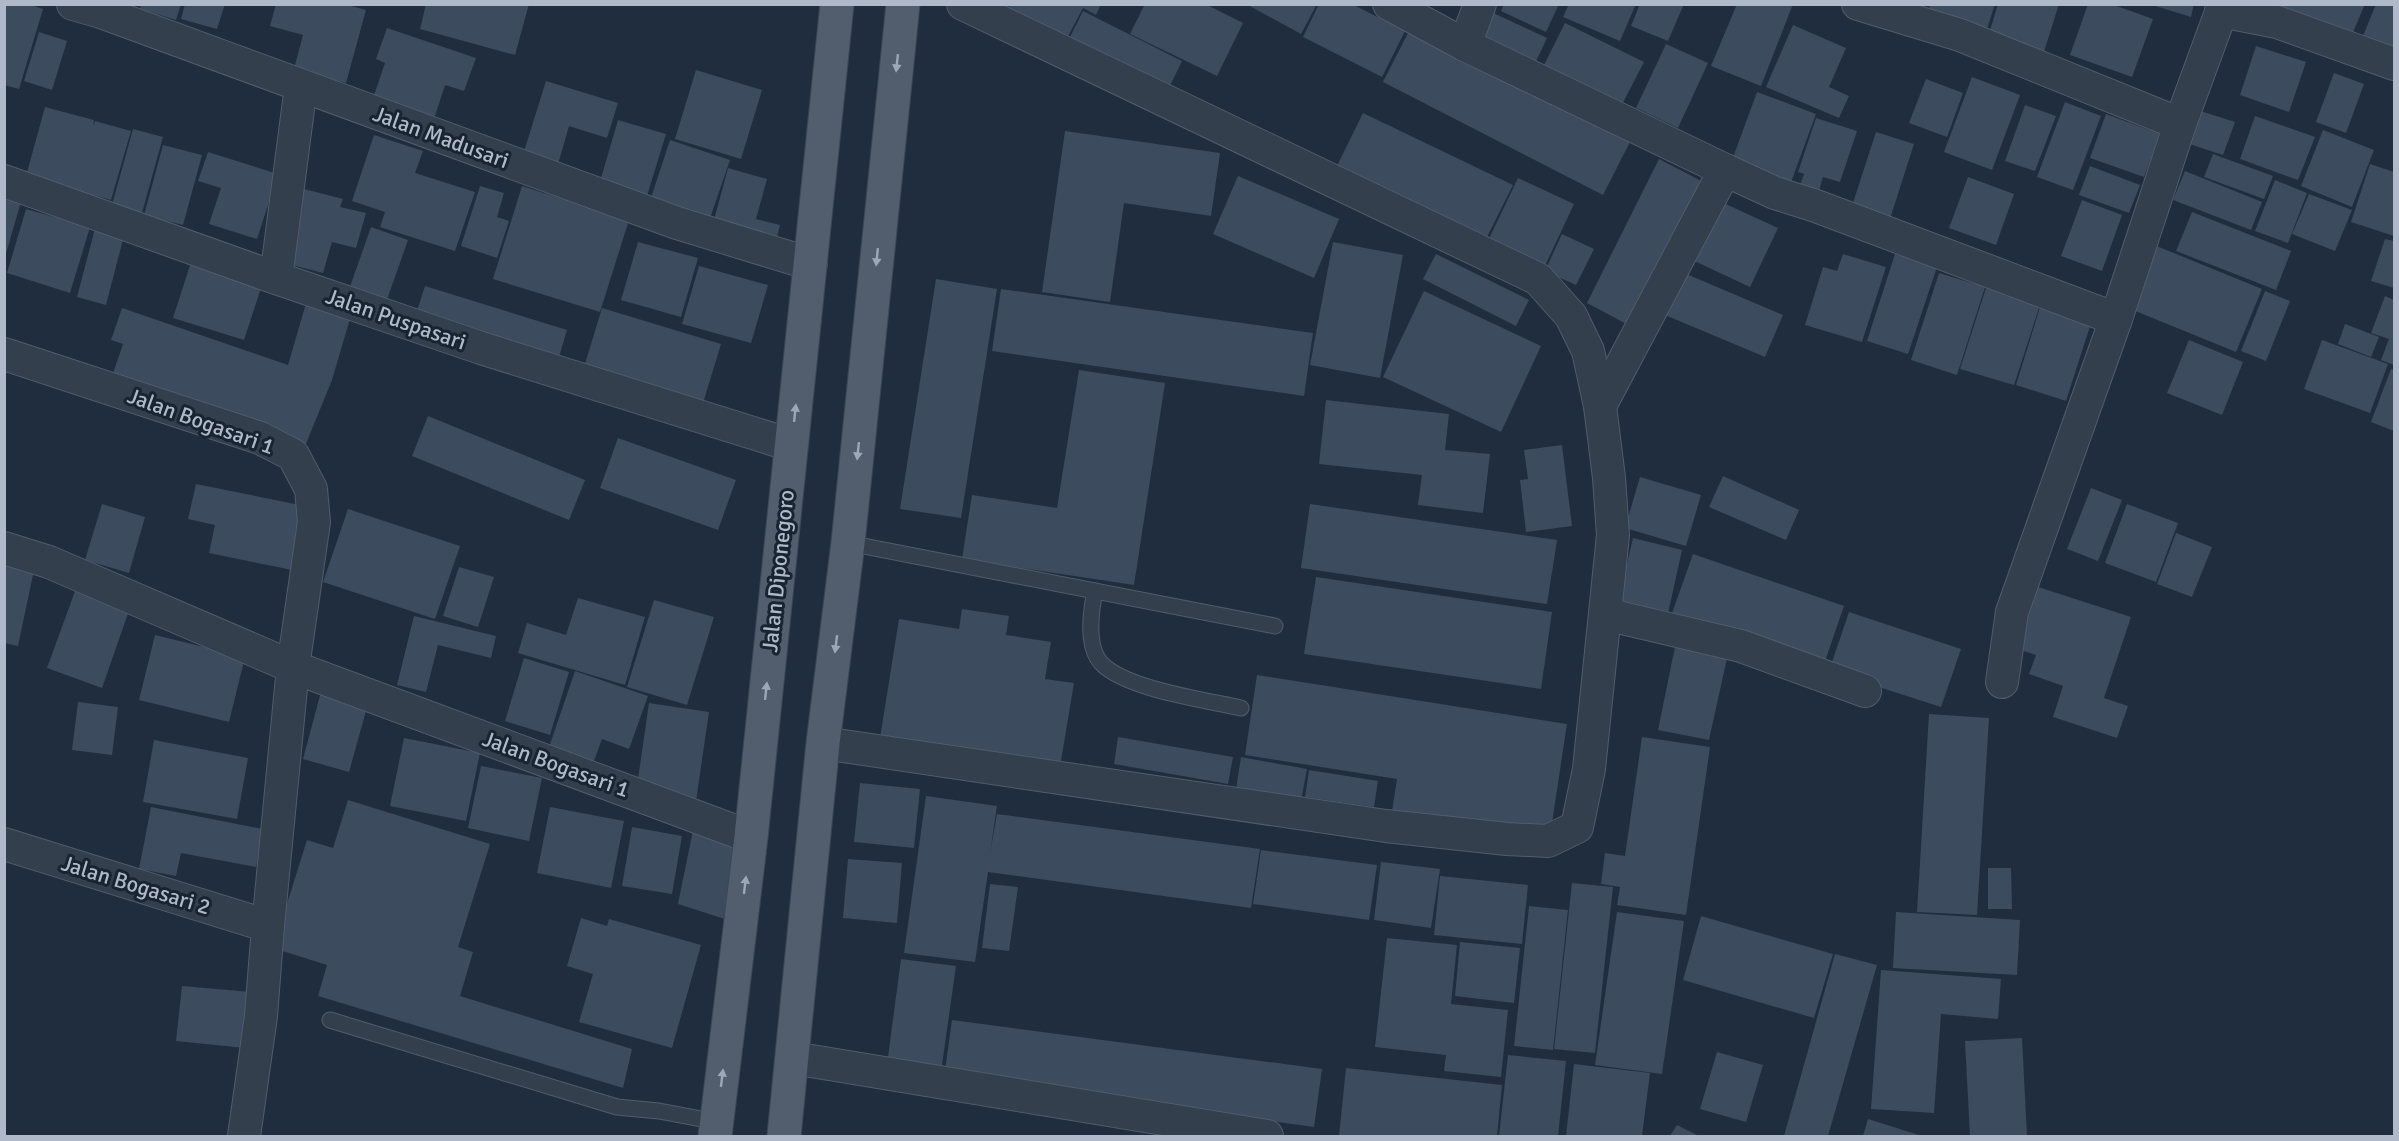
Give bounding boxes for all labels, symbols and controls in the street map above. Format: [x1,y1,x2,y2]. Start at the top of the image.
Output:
one-way arrow [892,53,902,72]
street label: Jalan Madusari [369,100,513,174]
one-way arrow [872,247,882,266]
street label: Jalan Puspasari [322,282,470,356]
street label: Jalan Bogasari 1 [124,382,278,460]
one-way arrow [790,404,800,423]
one-way arrow [853,441,863,460]
street label: Jalan Diponegoro [756,488,800,654]
one-way arrow [831,635,840,654]
one-way arrow [761,681,771,700]
street label: Jalan Bogasari 1 [479,725,633,803]
street label: Jalan Bogasari 2 [58,850,214,920]
one-way arrow [740,875,750,894]
one-way arrow [718,1069,727,1088]

